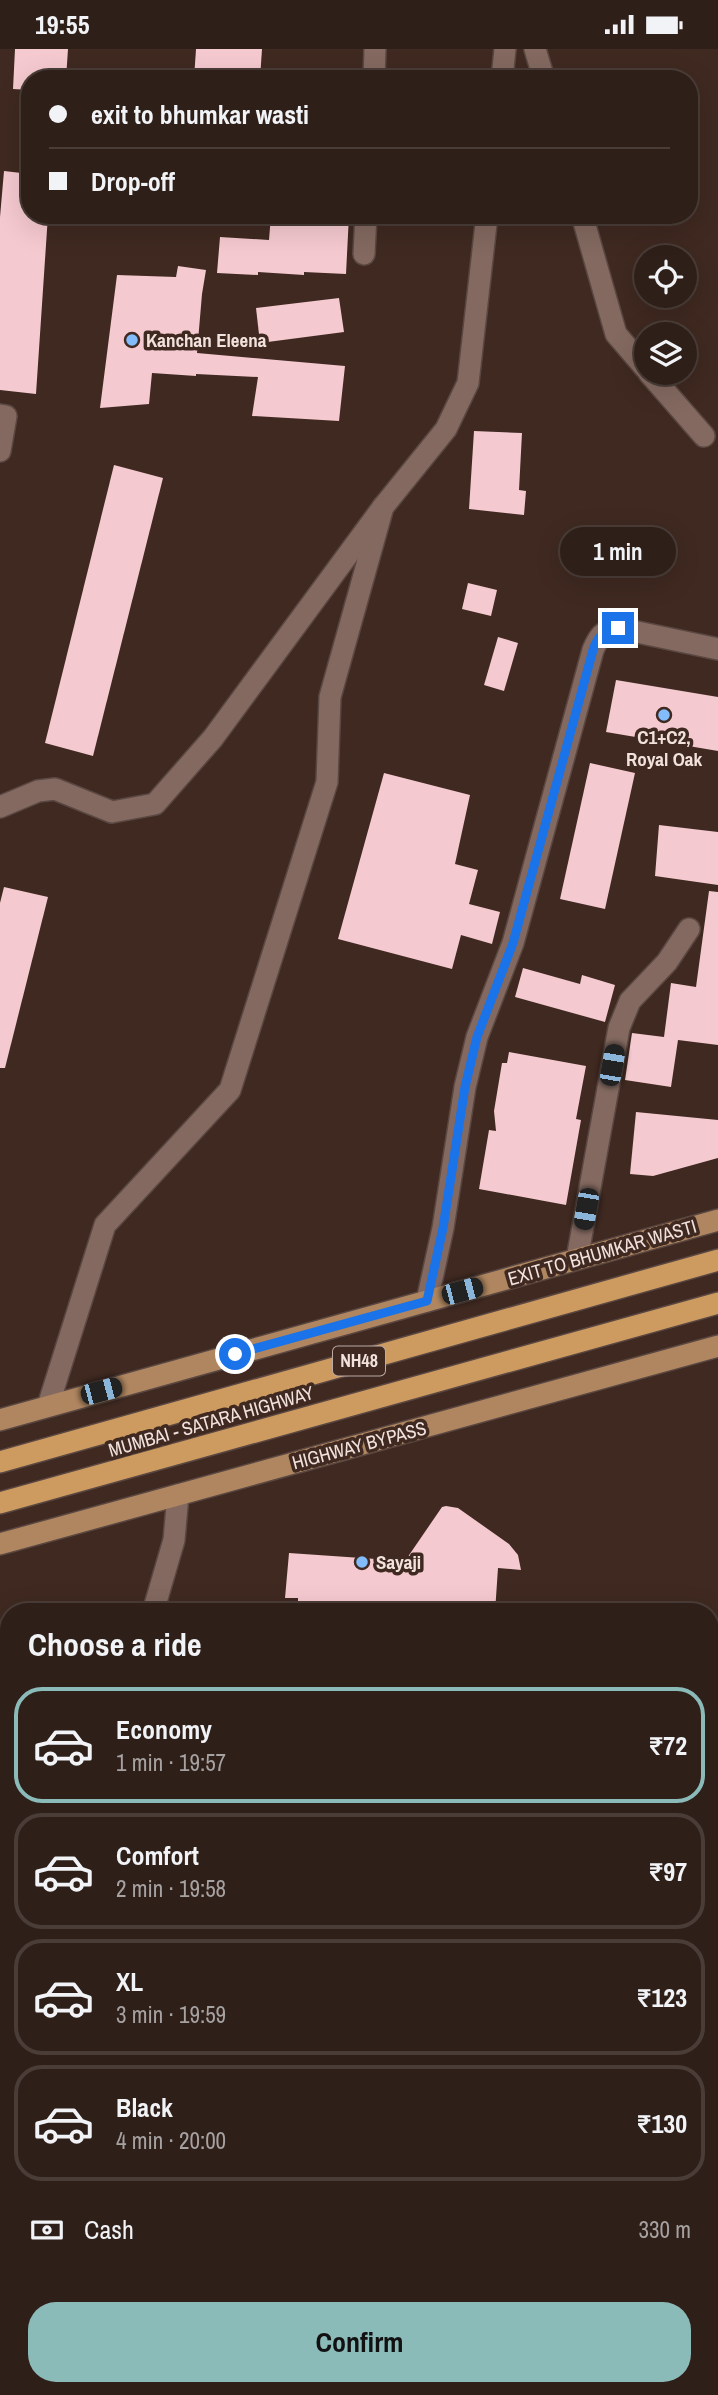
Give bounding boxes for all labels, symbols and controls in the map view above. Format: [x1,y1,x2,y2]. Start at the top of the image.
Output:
text: 19:55 [35,7,90,42]
text: exit to bhumkar wasti [91,97,309,132]
text: Drop-off [91,164,175,199]
map controls [634,245,697,385]
button: locate [634,245,697,308]
button: layers [634,322,697,385]
place label: Kanchan Eleena [146,327,267,353]
marker: Kanchan Eleena [124,332,140,348]
callout: 1 min [560,526,676,575]
text: 1 min [593,536,643,567]
route end [602,612,634,644]
marker: C1+C2, Royal Oak [656,707,672,723]
place label: C1+C2, Royal Oak [626,724,702,772]
car [599,1042,626,1088]
car [573,1186,600,1232]
street label: EXIT TO BHUMKAR WASTI [505,1213,699,1291]
car [439,1275,486,1307]
route start [219,1338,251,1370]
road number: NH48 [333,1346,385,1375]
car [78,1375,125,1407]
street label: MUMBAI - SATARA HIGHWAY [105,1379,317,1463]
street label: HIGHWAY BYPASS [289,1415,429,1475]
place label: Sayaji [376,1549,421,1575]
marker: Sayaji [354,1554,370,1570]
text: Choose a ride [28,1623,202,1666]
text: Economy [116,1712,212,1747]
icon: car [32,1714,95,1777]
text: ₹72 [648,1728,687,1763]
text: 1 min · 19:57 [116,1747,226,1778]
text: Comfort [116,1838,199,1873]
icon: car [32,1840,95,1903]
text: ₹97 [648,1854,687,1889]
text: 2 min · 19:58 [116,1873,226,1904]
text: XL [116,1964,143,1999]
icon: car [32,1966,95,2029]
text: ₹123 [636,1980,687,2015]
text: 3 min · 19:59 [116,1999,226,2030]
text: Black [116,2090,173,2125]
icon: car [32,2092,95,2155]
text: ₹130 [636,2106,687,2141]
text: 4 min · 20:00 [116,2125,226,2156]
icon: cash [28,2211,66,2249]
text: Cash [84,2212,134,2247]
text: 330 m [639,2214,691,2245]
button: Confirm [28,2302,691,2382]

